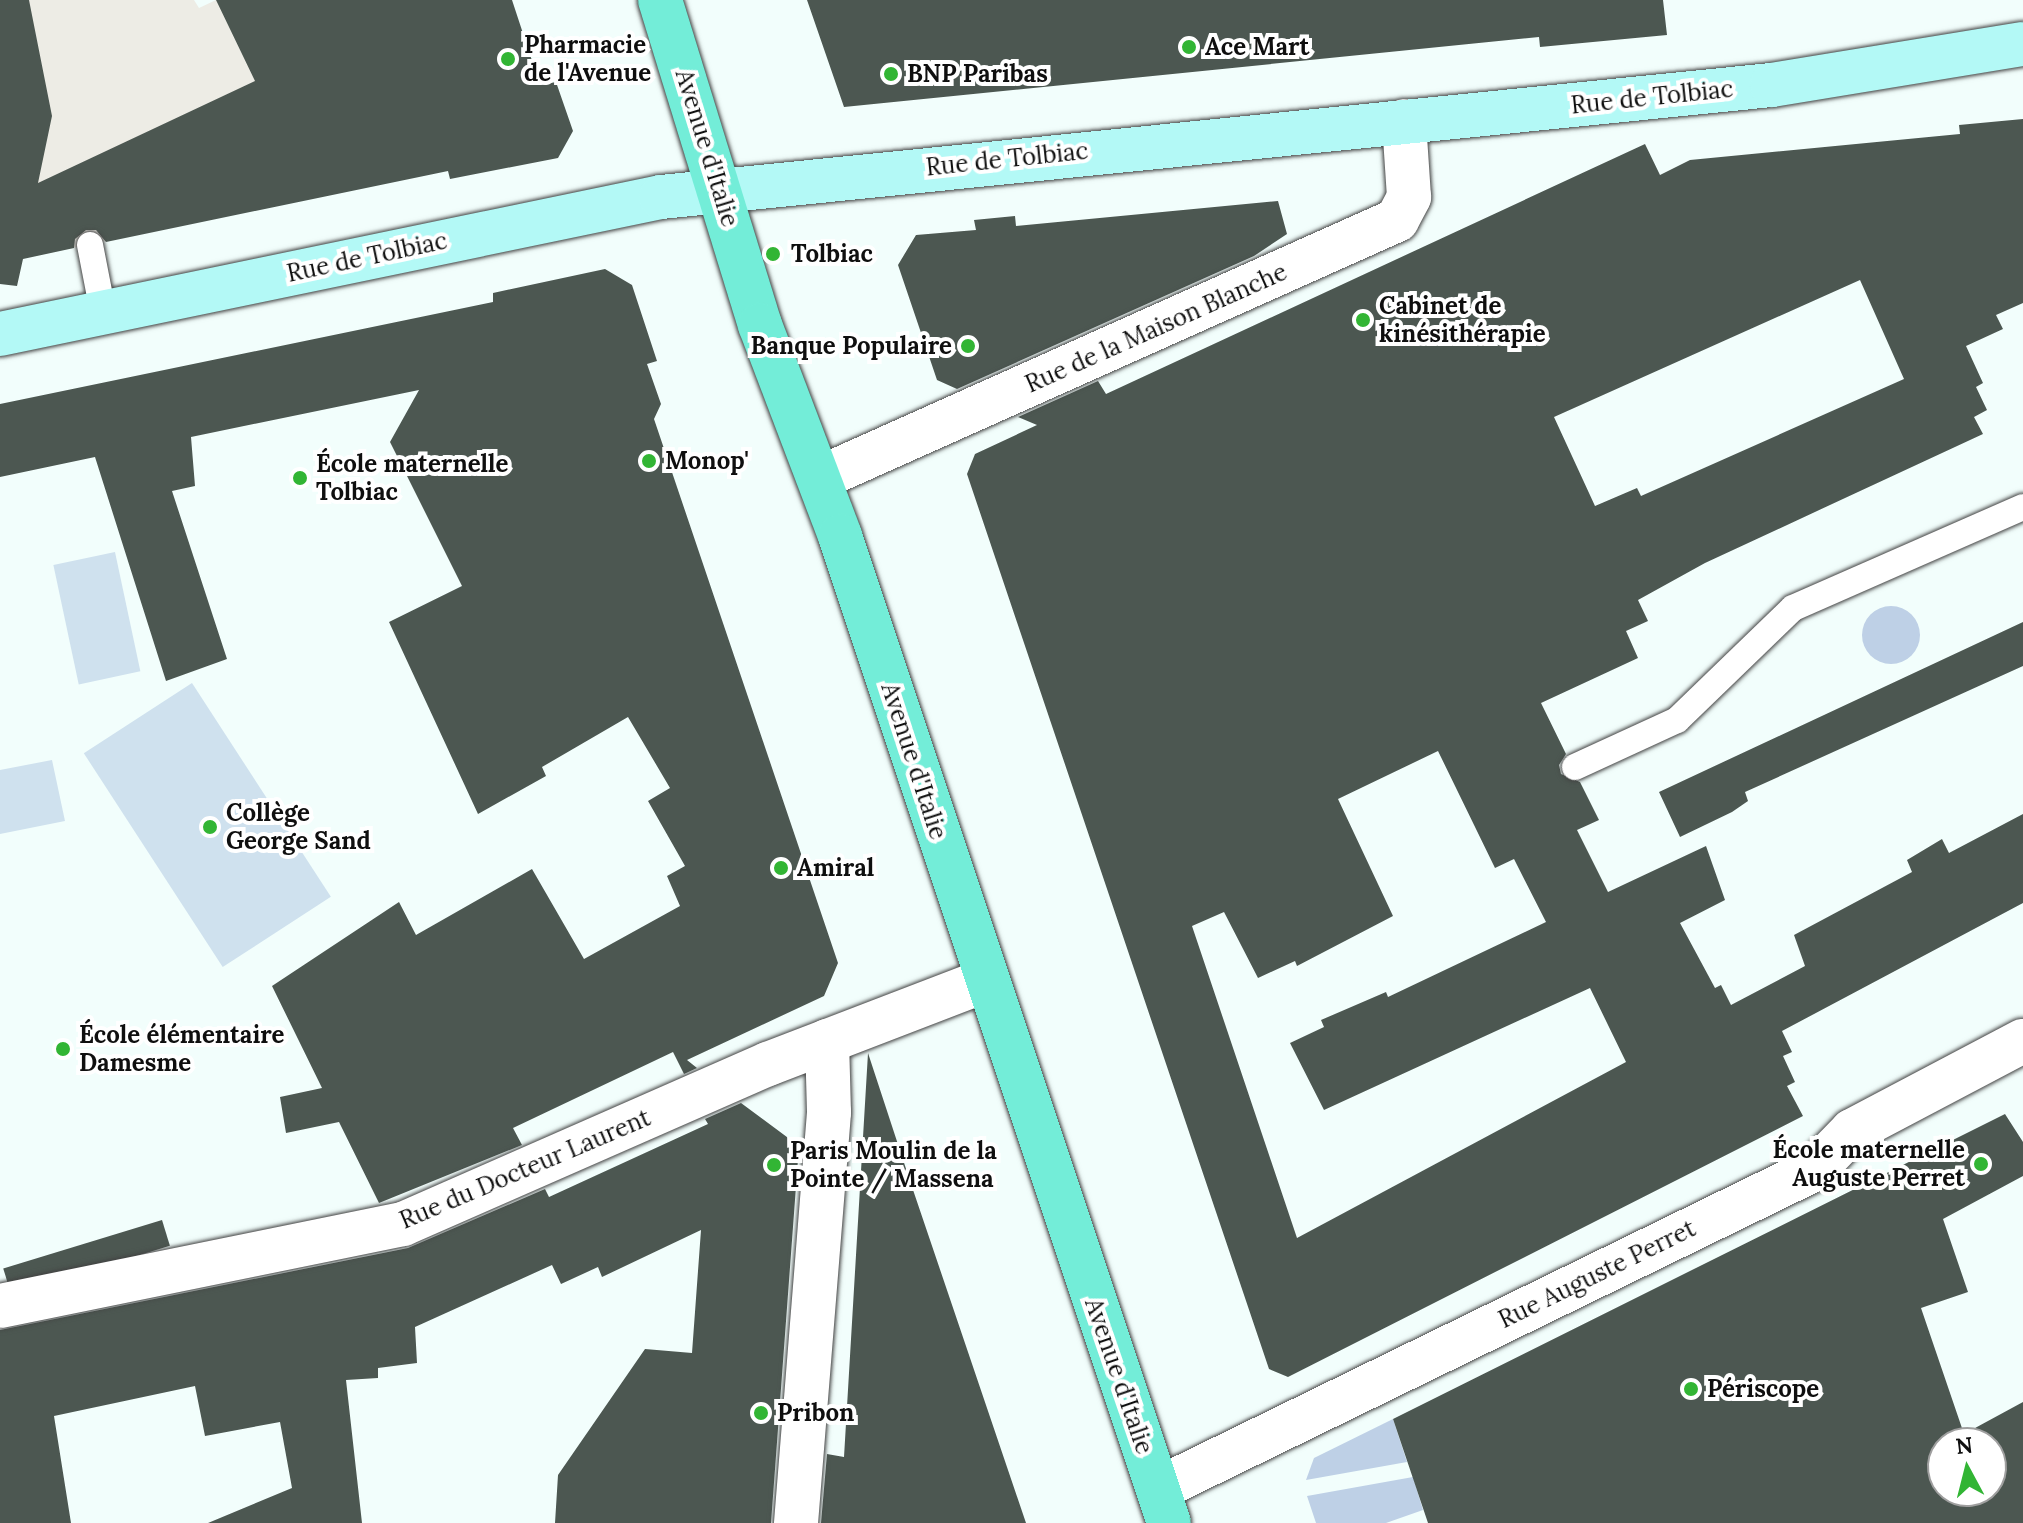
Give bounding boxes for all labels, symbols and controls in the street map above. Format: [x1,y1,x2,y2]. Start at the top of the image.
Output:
place label: Pharmacie de l'Avenue [524,31,651,87]
place label: Ace Mart [1205,33,1310,61]
marker: Ace Mart [1180,38,1198,56]
marker: Pharmacie de l'Avenue [499,50,517,68]
place label: BNP Paribas [907,60,1048,88]
marker: BNP Paribas [882,65,900,83]
street label: Avenue d'Italie [669,66,745,230]
street label: Rue de Tolbiac [1569,74,1735,120]
street label: Rue de Tolbiac [924,136,1090,182]
street label: Rue de Tolbiac [284,226,450,288]
place label: Tolbiac [791,240,873,268]
marker: Tolbiac [762,243,784,265]
street label: Rue de la Maison Blanche [1021,257,1291,399]
place label: Cabinet de kinésithérapie [1379,292,1546,348]
marker: Cabinet de kinésithérapie [1354,311,1372,329]
place label: Banque Populaire [751,332,952,360]
marker: Banque Populaire [959,337,977,355]
place label: Monop' [665,447,749,475]
place label: École maternelle Tolbiac [316,450,509,506]
marker: Monop' [640,452,658,470]
marker: École maternelle Tolbiac [291,469,309,487]
street label: Avenue d'Italie [875,679,953,843]
place label: Collège George Sand [226,799,371,855]
marker: Collège George Sand [201,818,219,836]
place label: Amiral [797,854,874,882]
marker: Amiral [772,859,790,877]
place label: École élémentaire Damesme [79,1021,285,1077]
marker: École élémentaire Damesme [54,1040,72,1058]
street label: Rue du Docteur Laurent [395,1103,655,1235]
place label: École maternelle Auguste Perret [1772,1136,1965,1192]
place label: Paris Moulin de la Pointe / Massena [790,1137,997,1193]
marker: École maternelle Auguste Perret [1972,1155,1990,1173]
marker: Paris Moulin de la Pointe / Massena [765,1156,783,1174]
street label: Rue Auguste Perret [1494,1214,1700,1334]
street label: Avenue d'Italie [1079,1294,1159,1458]
place label: Périscope [1707,1375,1819,1403]
marker: Périscope [1682,1380,1700,1398]
place label: Pribon [777,1399,854,1427]
marker: Pribon [752,1404,770,1422]
north arrow [1927,1427,2007,1507]
text: N [1954,1430,1974,1460]

